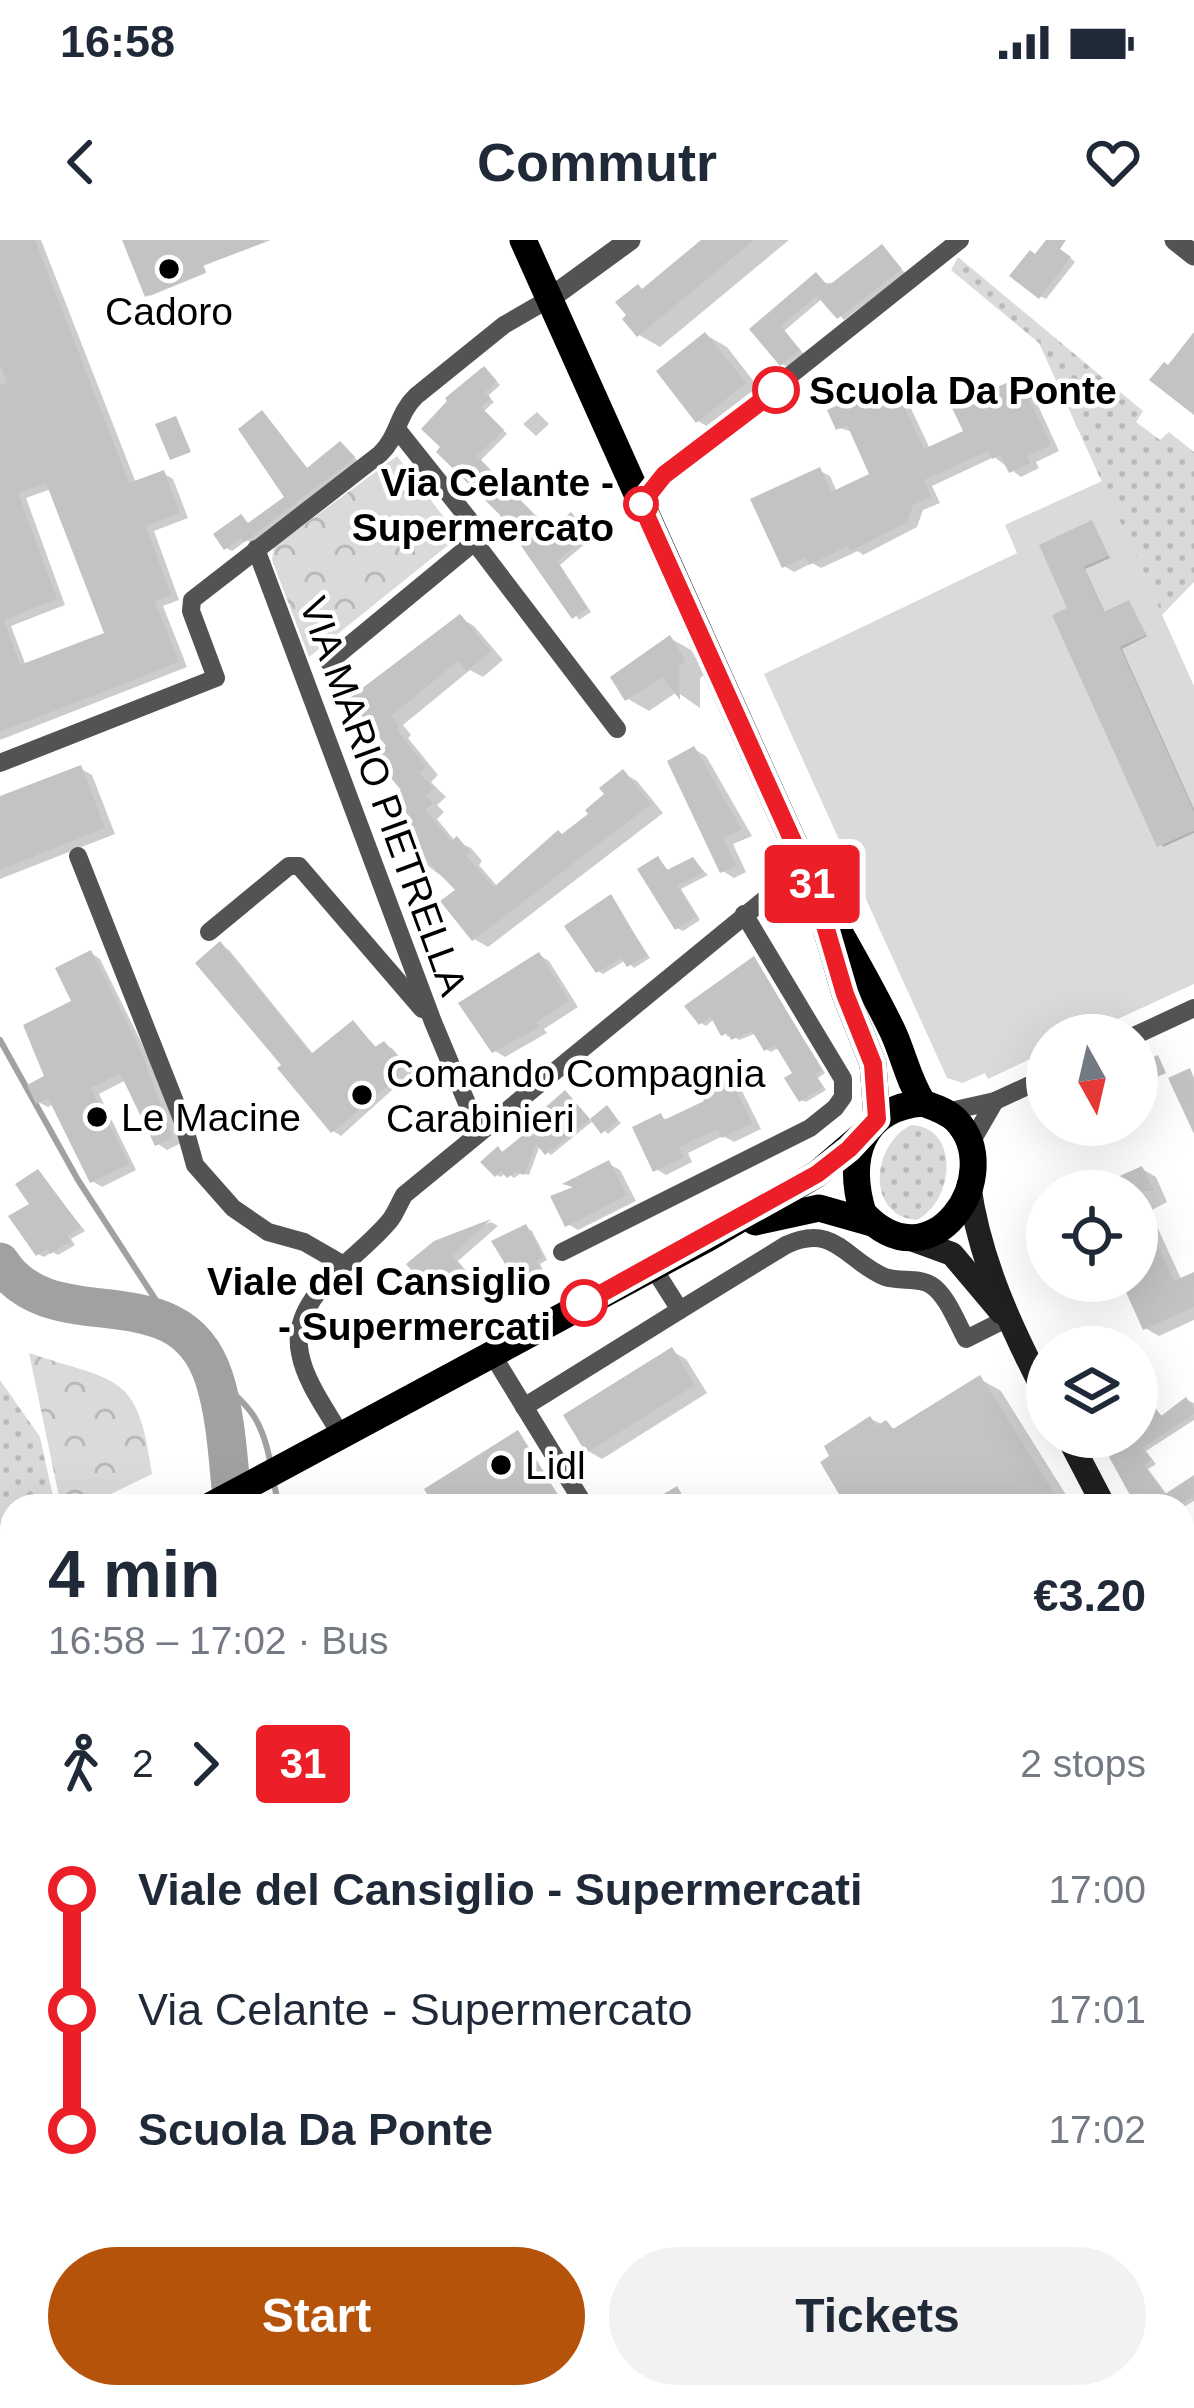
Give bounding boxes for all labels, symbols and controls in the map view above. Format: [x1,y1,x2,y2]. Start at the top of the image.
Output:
text: 16:58 [60,16,175,67]
icon: back [48,129,114,195]
icon: heart [1080,129,1146,195]
text: Commutr [477,132,717,192]
marker: Cadoro [156,256,182,282]
place label: Cadoro [105,290,233,333]
marker: Scuola Da Ponte [754,368,798,412]
place label: Scuola Da Ponte [809,369,1117,412]
place label: Via Celante - Supermercato [352,461,614,549]
marker: Via Celante - Supermercato [625,488,657,520]
street label: VIA MARIO PIETRELLA [291,591,476,1001]
line badge: 31 [758,845,866,923]
text: 31 [789,860,835,907]
north arrow [1026,1014,1158,1146]
map controls [1026,1014,1158,1458]
place label: Comando Compagnia Carabinieri [386,1052,766,1140]
marker: Comando Compagnia Carabinieri [349,1082,375,1108]
place label: Le Macine [121,1096,301,1139]
marker: Le Macine [84,1104,110,1130]
button: locate [1026,1170,1158,1302]
place label: Viale del Cansiglio - Supermercati [207,1260,551,1348]
marker: Viale del Cansiglio - Supermercati [562,1281,606,1325]
button: layers [1026,1326,1158,1458]
place label: Lidl [525,1444,586,1487]
marker: Lidl [488,1452,514,1478]
text: 4 min [48,1537,220,1611]
text: €3.20 [1033,1570,1146,1621]
text: 16:58 – 17:02 · Bus [48,1619,388,1662]
icon: walk [48,1731,114,1797]
icon: forward [172,1731,238,1797]
text: 31 [280,1740,326,1787]
text: 2 [132,1742,154,1785]
text: 2 stops [1020,1742,1146,1785]
text: Viale del Cansiglio - Supermercati [138,1864,862,1915]
text: 17:00 [1048,1868,1146,1911]
text: Via Celante - Supermercato [138,1984,692,2035]
text: 17:01 [1048,1988,1146,2031]
text: Scuola Da Ponte [138,2104,493,2155]
text: 17:02 [1048,2108,1146,2151]
button: Start [48,2247,585,2385]
button: Tickets [609,2247,1146,2385]

